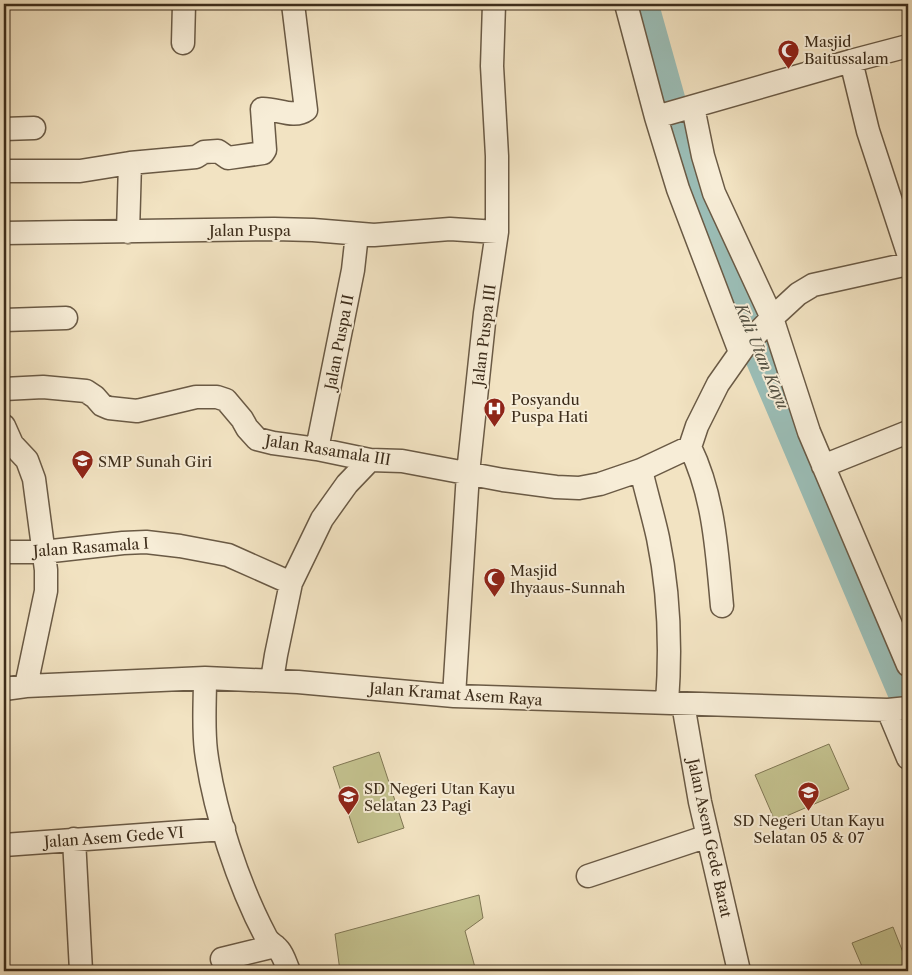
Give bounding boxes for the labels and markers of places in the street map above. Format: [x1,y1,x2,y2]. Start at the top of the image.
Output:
place label: Masjid Baitussalam [804,32,889,68]
mosque icon: Masjid Baitussalam [776,38,800,69]
place label: Posyandu Puspa Hati [511,390,589,426]
hospital icon: Posyandu Puspa Hati [483,396,507,427]
school or university icon: SMP Sunah Giri [70,449,94,480]
place label: SMP Sunah Giri [98,452,213,471]
place label: Masjid Ihyaaus-Sunnah [510,561,626,597]
mosque icon: Masjid Ihyaaus-Sunnah [482,567,506,598]
place label: SD Negeri Utan Kayu Selatan 23 Pagi [364,779,515,815]
school or university icon: SD Negeri Utan Kayu Selatan 05 & 07 [797,780,821,811]
school or university icon: SD Negeri Utan Kayu Selatan 23 Pagi [336,785,360,816]
place label: SD Negeri Utan Kayu Selatan 05 & 07 [733,811,885,847]

